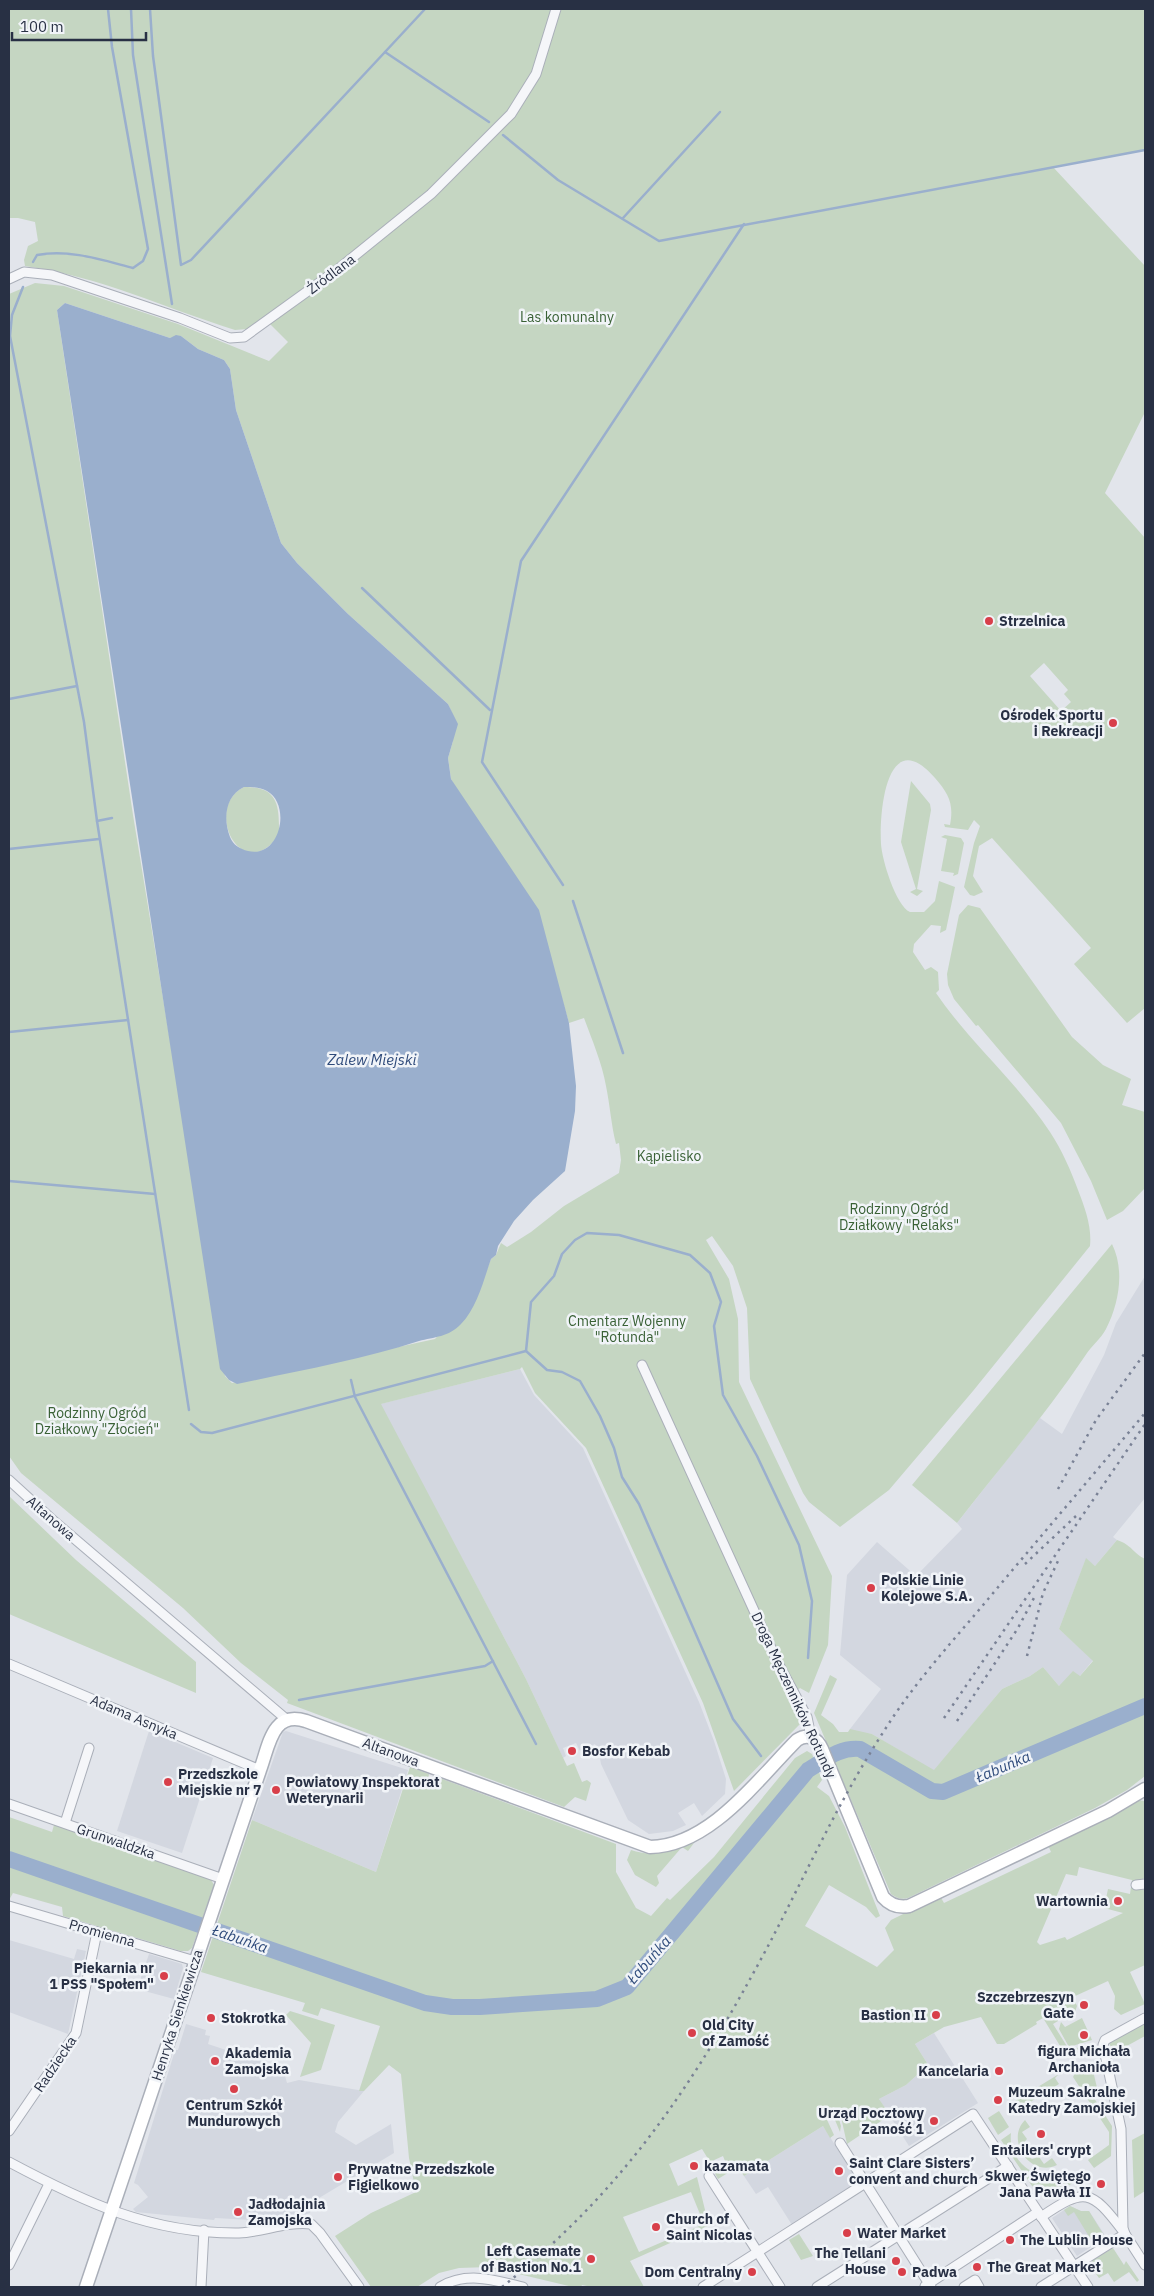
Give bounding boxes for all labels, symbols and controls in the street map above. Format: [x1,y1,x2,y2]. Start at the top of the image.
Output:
scale bar [12,10,146,42]
text: 100 m [20,17,64,36]
street label: Źródlana [303,249,359,298]
park label: Las komunalny [520,308,614,326]
place label: Strzelnica [999,612,1065,630]
marker: Strzelnica [983,615,995,627]
place label: Ośrodek Sportu i Rekreacji [1000,706,1103,740]
marker: Ośrodek Sportu i Rekreacji [1107,717,1119,729]
water label: Zalew Miejski [326,1050,417,1069]
park label: Kąpielisko [637,1147,701,1165]
park label: Rodzinny Ogród Działkowy "Relaks" [839,1200,959,1234]
park label: Cmentarz Wojenny "Rotunda" [568,1312,686,1346]
park label: Rodzinny Ogród Działkowy "Złocień" [35,1404,159,1438]
street label: Altanowa [23,1492,80,1544]
place label: Polskie Linie Kolejowe S.A. [881,1571,973,1605]
marker: Polskie Linie Kolejowe S.A. [865,1582,877,1594]
street label: Droga Męczenników Rotundy [747,1609,841,1781]
street label: Adama Asnyka [88,1691,181,1744]
street label: Altanowa [360,1733,422,1771]
place label: Bosfor Kebab [582,1742,670,1760]
marker: Bosfor Kebab [566,1745,578,1757]
water label: Łabuńka [972,1746,1033,1787]
place label: Przedszkole Miejskie nr 7 [178,1765,261,1799]
place label: Powiatowy Inspektorat Weterynarii [286,1773,440,1807]
marker: Przedszkole Miejskie nr 7 [162,1776,174,1788]
marker: Powiatowy Inspektorat Weterynarii [270,1784,282,1796]
street label: Grunwaldzka [74,1819,158,1863]
place label: Wartownia [1036,1892,1108,1910]
marker: Wartownia [1112,1895,1124,1907]
street label: Promienna [67,1915,138,1951]
water label: Łabuńka [209,1920,271,1957]
water label: Łabuńka [622,1932,675,1988]
street label: Henryka Sienkiewicza [147,1947,207,2083]
place label: Piekarnia nr 1 PSS "Społem" [49,1959,154,1993]
marker: Piekarnia nr 1 PSS "Społem" [158,1970,170,1982]
place label: Szczebrzeszyn Gate [977,1988,1074,2022]
marker: Szczebrzeszyn Gate [1078,1999,1090,2011]
place label: Bastion II [861,2006,926,2024]
place label: Stokrotka [221,2009,286,2027]
marker: Bastion II [930,2009,942,2021]
marker: Stokrotka [205,2012,217,2024]
place label: Old City of Zamość [702,2016,769,2050]
marker: Old City of Zamość [686,2027,698,2039]
marker: figura Michała Archanioła [1078,2029,1090,2041]
street label: Radziecka [30,2032,81,2096]
place label: figura Michała Archanioła [1037,2042,1131,2076]
place label: Akademia Zamojska [225,2044,292,2078]
marker: Akademia Zamojska [209,2055,221,2067]
place label: Kancelaria [918,2062,989,2080]
marker: Kancelaria [993,2065,1005,2077]
marker: Centrum Szkół Mundurowych [228,2083,240,2095]
place label: Muzeum Sakralne Katedry Zamojskiej [1008,2083,1136,2117]
marker: Muzeum Sakralne Katedry Zamojskiej [992,2094,1004,2106]
place label: Centrum Szkół Mundurowych [186,2096,283,2130]
place label: Urząd Pocztowy Zamość 1 [818,2104,925,2138]
marker: Urząd Pocztowy Zamość 1 [928,2115,940,2127]
marker: Entailers' crypt [1035,2128,1047,2140]
place label: Entailers' crypt [991,2141,1091,2159]
place label: Saint Clare Sisters’ convent and church [849,2154,978,2188]
place label: kazamata [704,2157,769,2175]
place label: Prywatne Przedszkole Figielkowo [348,2160,495,2194]
marker: kazamata [688,2160,700,2172]
marker: Saint Clare Sisters’ convent and church [833,2165,845,2177]
place label: Skwer Świętego Jana Pawła II [985,2167,1091,2201]
marker: Prywatne Przedszkole Figielkowo [332,2171,344,2183]
marker: Skwer Świętego Jana Pawła II [1095,2178,1107,2190]
place label: Jadłodajnia Zamojska [248,2195,325,2229]
marker: Jadłodajnia Zamojska [232,2206,244,2218]
place label: Church of Saint Nicolas [666,2210,752,2244]
marker: Church of Saint Nicolas [650,2221,662,2233]
place label: Water Market [857,2224,946,2242]
marker: Water Market [841,2227,853,2239]
place label: The Lublin House [1020,2231,1133,2249]
marker: The Lublin House [1004,2234,1016,2246]
place label: Left Casemate of Bastion No.1 [481,2242,582,2276]
place label: The Tellani House [814,2244,886,2278]
marker: Left Casemate of Bastion No.1 [585,2253,597,2265]
marker: The Tellani House [890,2255,902,2267]
place label: The Great Market [987,2258,1101,2276]
marker: The Great Market [971,2261,983,2273]
place label: Dom Centralny [644,2263,743,2281]
place label: Padwa [912,2263,957,2281]
marker: Dom Centralny [746,2266,758,2278]
marker: Padwa [896,2266,908,2278]

